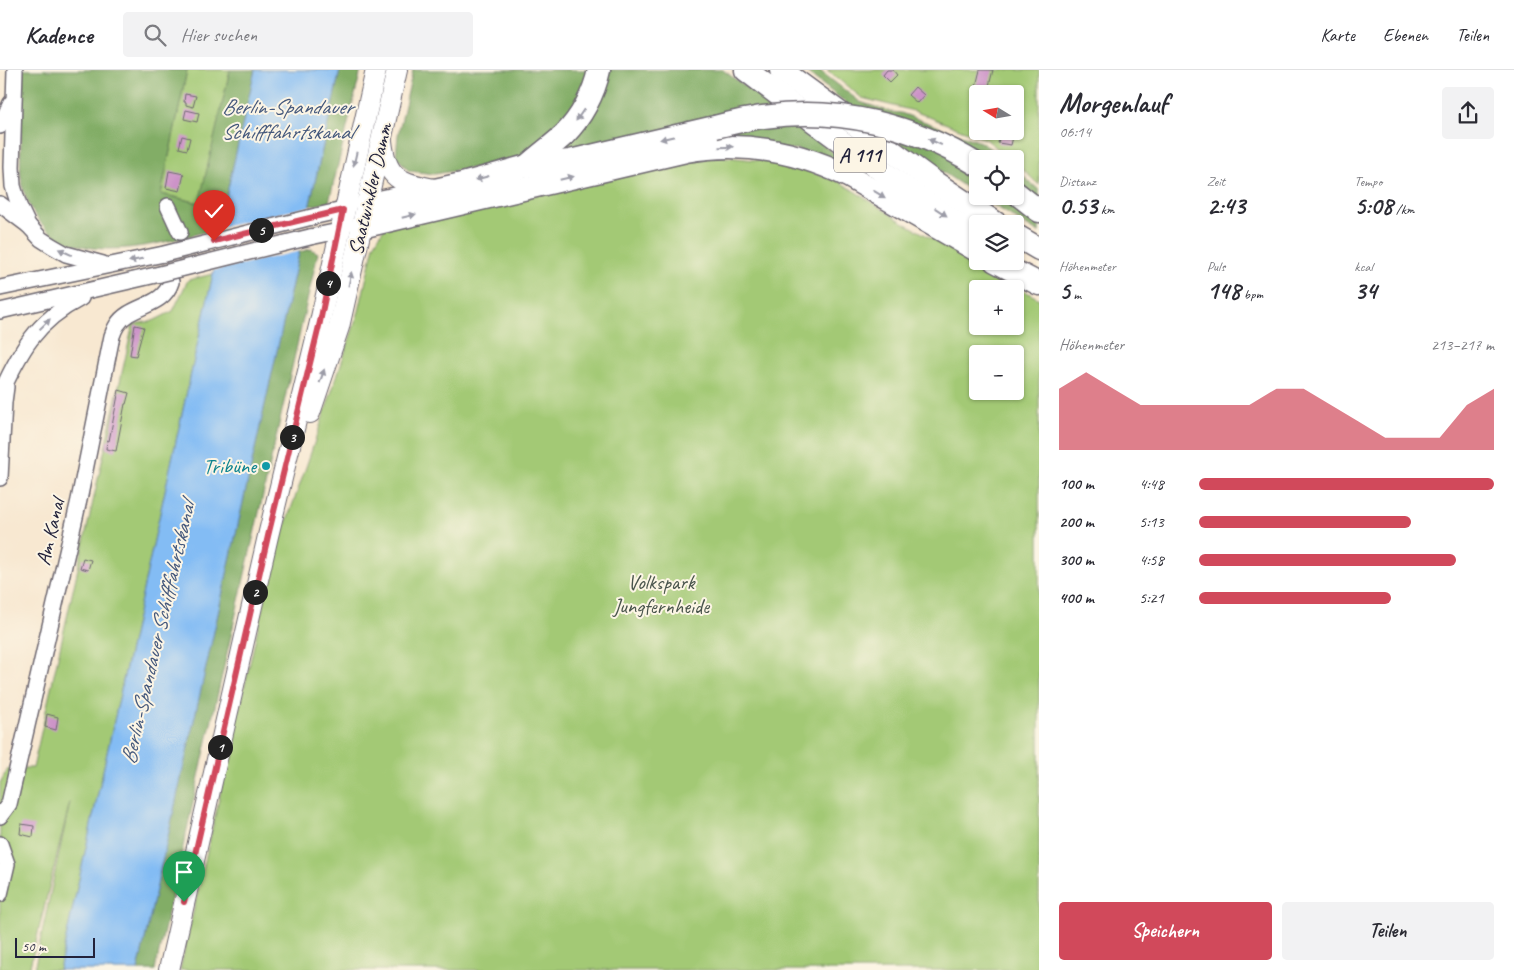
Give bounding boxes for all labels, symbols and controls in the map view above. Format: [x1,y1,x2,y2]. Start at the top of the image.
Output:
search box [123,12,473,57]
text: Kadence [25,20,93,50]
icon: search [141,21,169,49]
text: Hier suchen [181,23,257,47]
text: Karte [1320,24,1355,46]
text: Ebenen [1383,24,1428,46]
text: Teilen [1456,24,1489,46]
north arrow [969,85,1024,140]
map controls [969,85,1024,400]
text: Morgenlauf [1059,85,1168,120]
button: share [1442,87,1494,139]
water label: Berlin-Spandauer Schifffahrtskanal [221,93,360,146]
one-way arrow [575,108,585,121]
street label: Saatwinkler Damm [342,119,398,258]
text: 06:14 [1059,122,1091,142]
one-way arrow [660,134,675,142]
road number: A 111 [834,138,886,172]
one-way arrow [927,138,942,146]
one-way arrow [718,143,734,151]
button: locate [969,150,1024,205]
one-way arrow [351,151,359,166]
text: Distanz [1059,173,1096,190]
text: Zeit [1207,173,1225,190]
text: Tempo [1354,173,1382,190]
one-way arrow [474,174,489,182]
one-way arrow [559,174,574,182]
pin [193,190,235,241]
one-way arrow [872,190,885,199]
text: 0.53 [1059,190,1097,222]
text: 2:43 [1207,190,1245,222]
text: 5:08 [1354,190,1393,222]
icon: check [200,197,228,225]
text: km [1097,201,1114,218]
text: /km [1393,201,1414,218]
one-way arrow [934,207,947,217]
one-way arrow [401,211,416,219]
button: layers [969,215,1024,270]
pin: 5 [248,218,274,242]
text: 5 [258,222,265,239]
one-way arrow [57,248,72,257]
one-way arrow [129,256,144,264]
text: Höhenmeter [1059,258,1116,275]
text: Puls [1207,258,1225,275]
text: kcal [1354,258,1373,275]
pin: 4 [316,270,340,296]
one-way arrow [346,272,354,287]
text: 4 [325,275,332,292]
text: 5 [1059,275,1070,307]
text: 148 [1207,275,1240,307]
text: 34 [1354,275,1377,307]
button: + [969,280,1024,335]
text: m [1070,286,1081,303]
text: bpm [1240,286,1263,303]
one-way arrow [38,318,50,330]
text: Höhenmeter [1059,335,1124,355]
text: 213–217 m [1431,335,1494,355]
button: − [969,345,1024,400]
one-way arrow [319,369,326,384]
pin: 3 [280,424,304,450]
text: 3 [289,429,296,446]
place label: Tribüne [203,453,258,479]
marker: Tribüne [260,460,272,472]
text: 100 m [1059,474,1094,494]
text: 4:48 [1139,474,1164,494]
street label: Am Kanal [30,493,71,568]
water label: Berlin-Spandauer Schifffahrtskanal [114,493,203,767]
text: 200 m [1059,512,1094,532]
text: 5:13 [1139,512,1164,532]
text: 300 m [1059,550,1094,570]
text: 4:58 [1139,550,1164,570]
park label: Volkspark Jungfernheide [612,569,710,619]
pin: 2 [242,580,268,604]
text: 2 [252,584,259,601]
text: 400 m [1059,588,1094,608]
text: 5:21 [1139,588,1164,608]
pin: 1 [208,734,232,760]
text: 1 [217,739,224,756]
pin [163,851,205,902]
icon: arrive [170,858,198,886]
button: Speichern [1059,902,1272,960]
button: Teilen [1282,902,1494,960]
scale bar [15,935,95,958]
text: 50 m [22,938,46,955]

